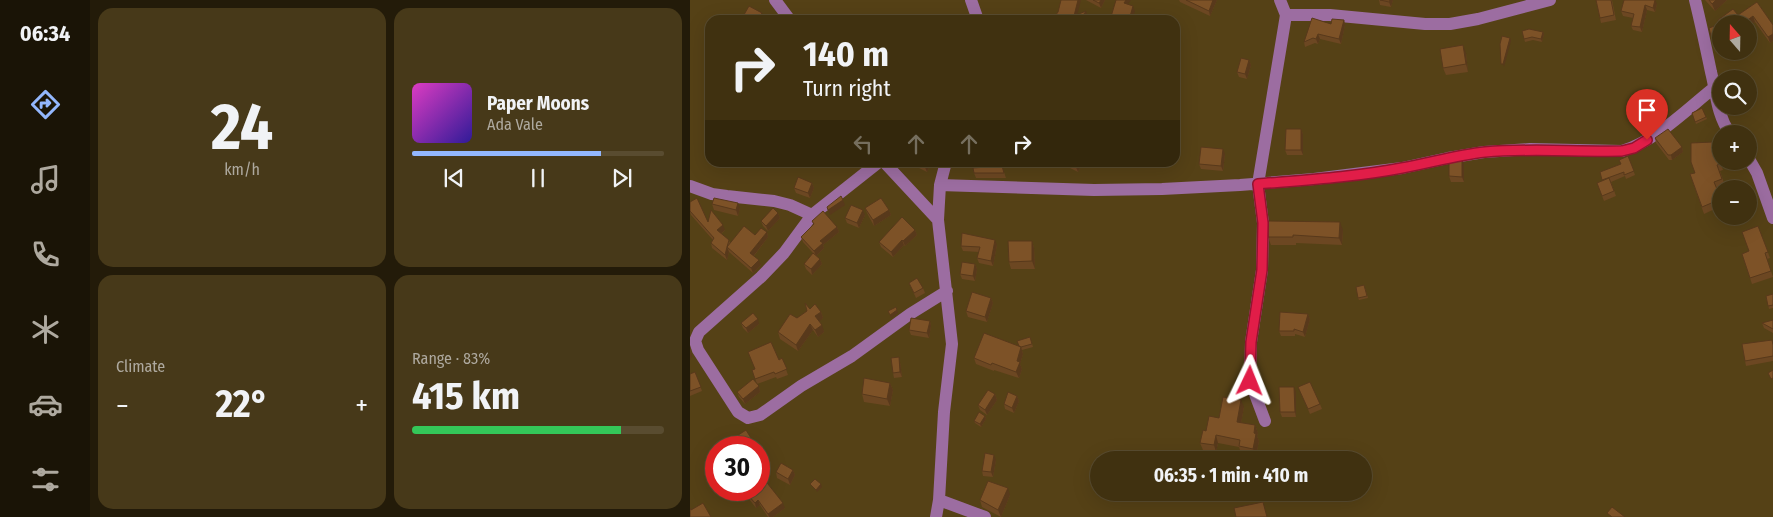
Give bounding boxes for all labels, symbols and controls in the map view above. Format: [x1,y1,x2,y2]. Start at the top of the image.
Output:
north arrow [1712,15,1758,60]
map controls [1712,15,1757,225]
text: 06:34 [20,20,70,47]
text: 140 m [803,33,889,75]
icon: right [720,35,785,100]
button: search [1712,70,1757,115]
text: Turn right [803,75,891,102]
icon: directions [28,87,63,122]
text: 24 [211,88,273,166]
pin [1626,89,1668,140]
text: Paper Moons [487,92,589,115]
icon: arrive [1633,96,1661,124]
text: Ada Vale [487,115,543,134]
button: + [1712,125,1757,170]
icon: left [849,130,877,158]
icon: ahead [902,130,930,158]
icon: ahead [955,130,983,158]
icon: right [1008,130,1036,158]
text: km/h [224,160,260,179]
icon: music [28,162,63,197]
icon: previous [440,164,468,192]
icon: pause [524,164,552,192]
icon: next [608,164,636,192]
button: − [1712,180,1757,225]
icon: phone [28,237,63,272]
icon: climate [28,312,63,347]
text: Range · 83% [412,349,490,368]
position arrow [1223,354,1275,406]
text: Climate [116,357,165,376]
text: 415 km [412,373,520,419]
text: 22° [215,381,268,427]
icon: car [28,387,63,422]
text: − [116,389,129,422]
text: + [355,389,368,422]
speed limit sign: 30 [705,436,770,501]
icon: filters [28,462,63,497]
text: 06:35 · 1 min · 410 m [1154,464,1308,487]

